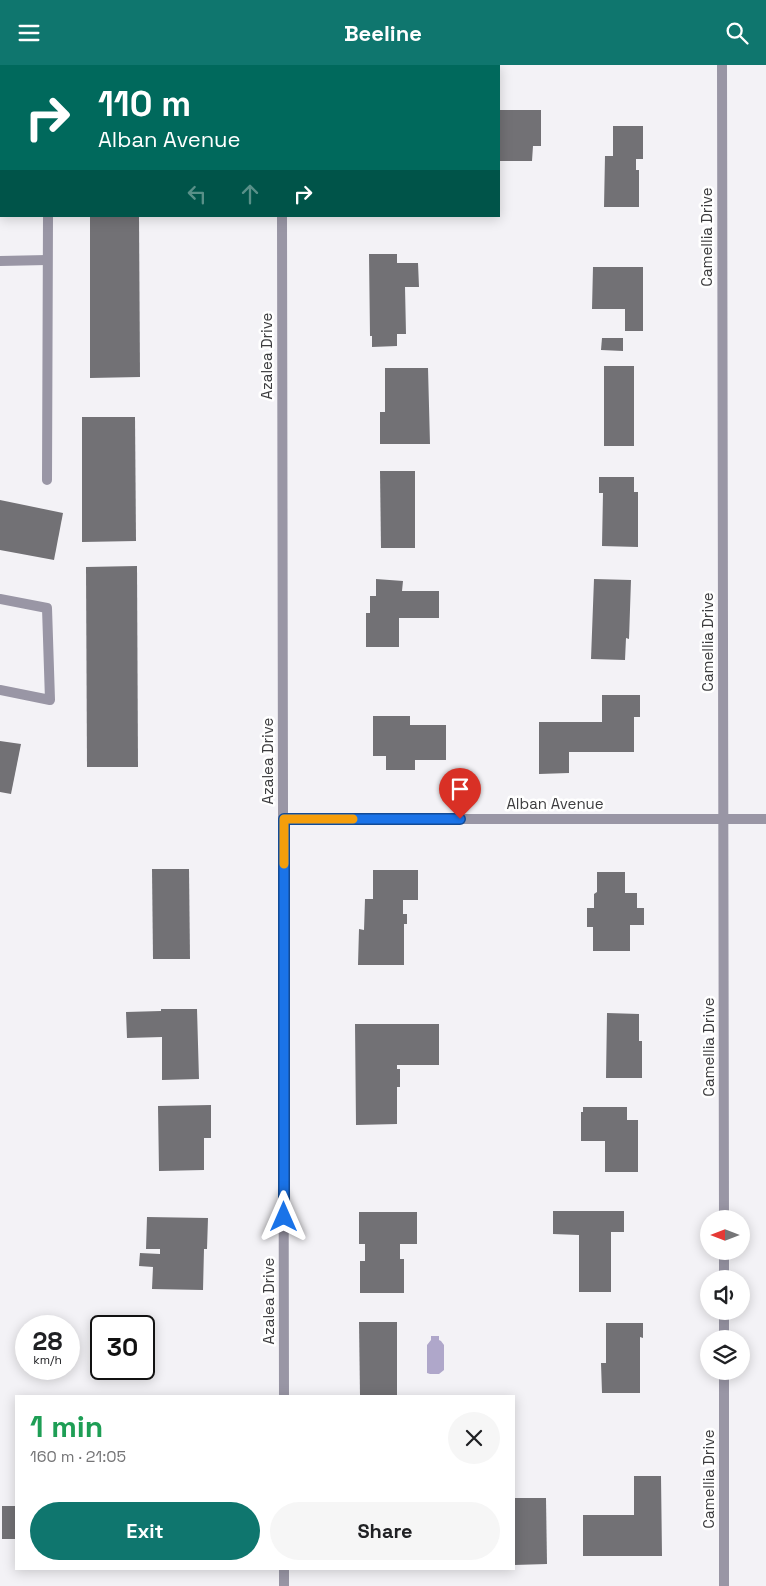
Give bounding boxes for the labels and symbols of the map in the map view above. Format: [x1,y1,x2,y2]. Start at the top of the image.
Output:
street label: Camellia Drive [697,187,716,287]
street label: Azalea Drive [257,312,276,399]
street label: Camellia Drive [698,592,717,692]
street label: Azalea Drive [258,717,277,804]
pin [439,768,481,819]
street label: Alban Avenue [506,794,604,813]
street label: Camellia Drive [699,997,718,1097]
position arrow [257,1190,309,1242]
north arrow [700,1210,750,1260]
street label: Azalea Drive [259,1257,278,1344]
speed limit sign: 30 [90,1315,155,1380]
street label: Camellia Drive [699,1429,718,1529]

